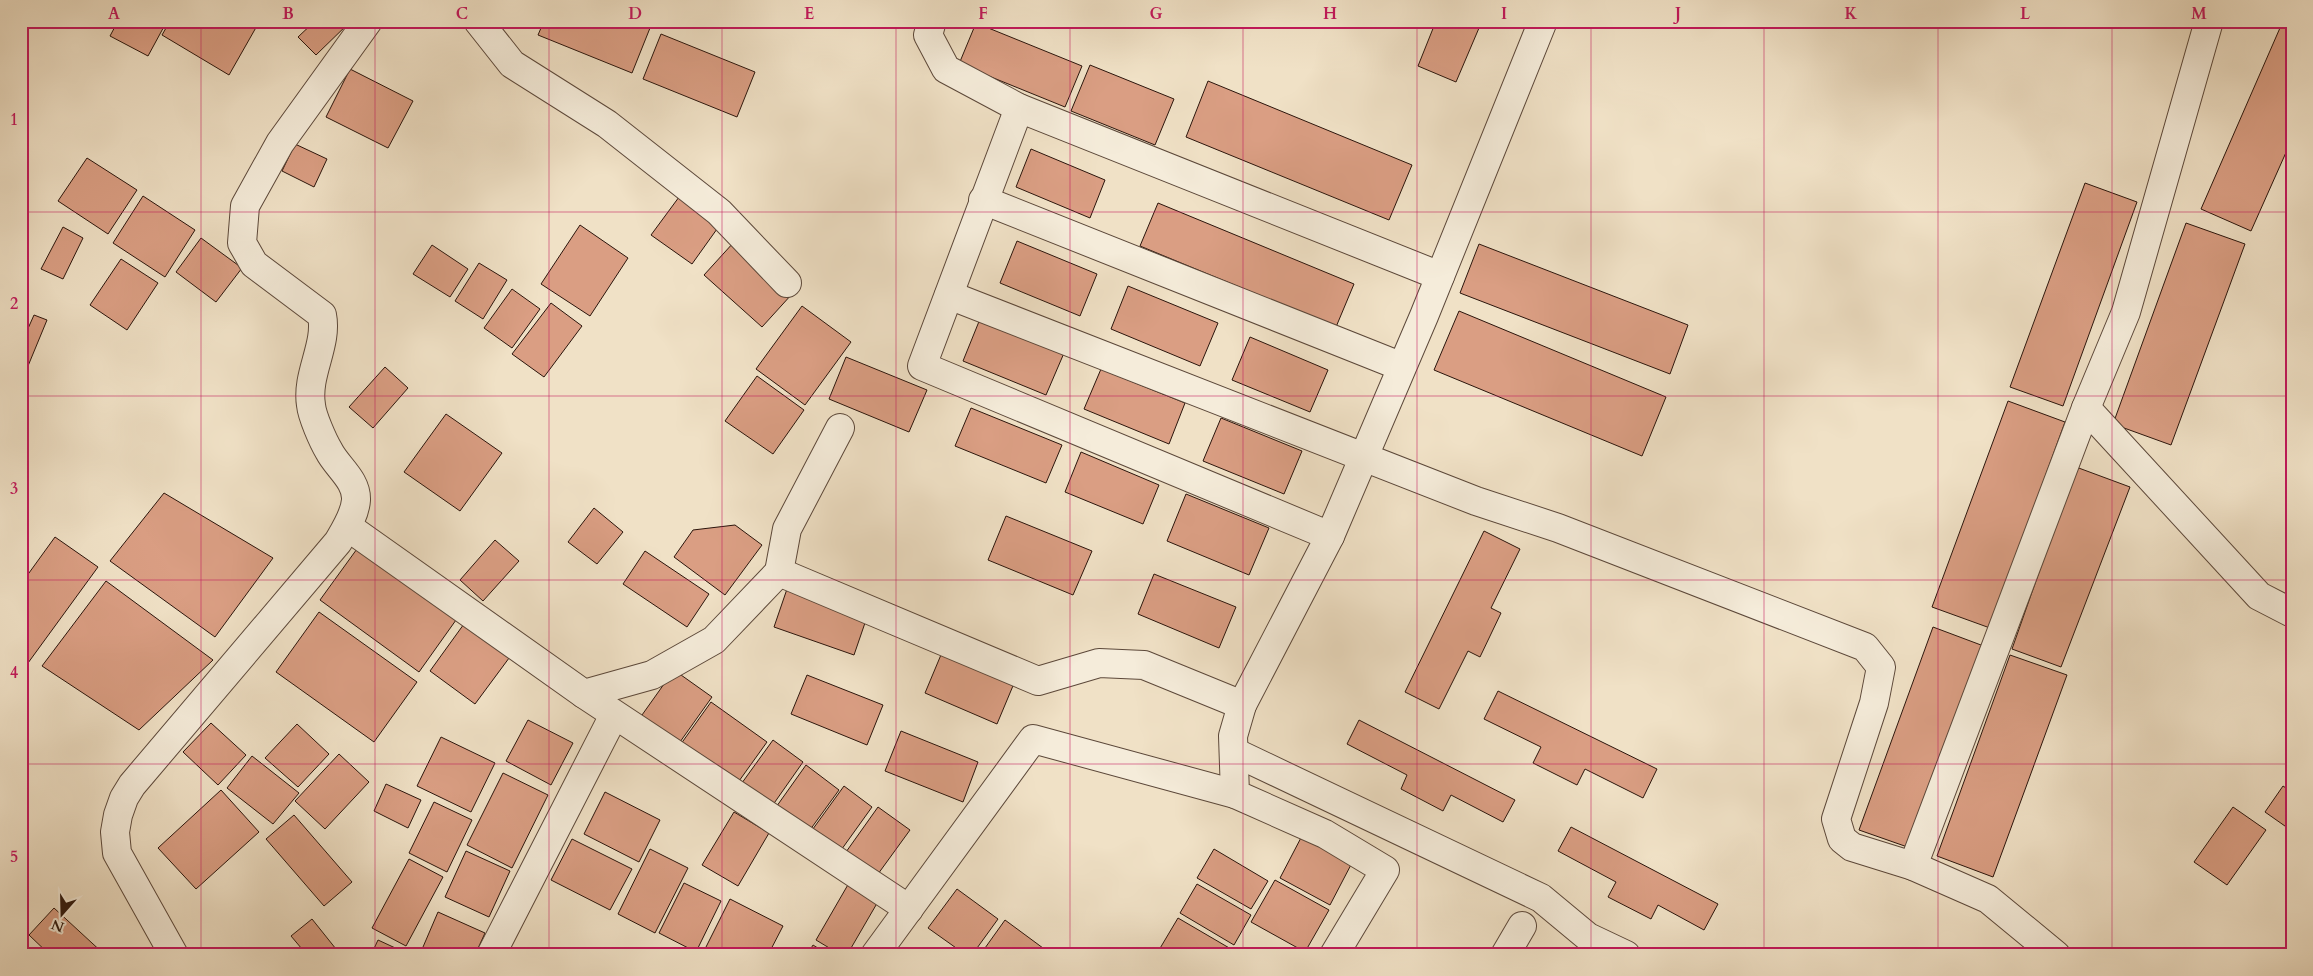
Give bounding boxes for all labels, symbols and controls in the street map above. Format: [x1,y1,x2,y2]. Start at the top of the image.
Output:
text: A [108,3,120,25]
text: B [282,3,294,25]
text: C [456,3,468,25]
text: D [628,3,642,25]
text: E [804,3,814,25]
text: F [978,3,988,25]
text: G [1149,3,1163,25]
text: H [1323,3,1337,25]
text: I [1501,3,1507,25]
text: J [1673,3,1681,25]
text: K [1845,3,1858,25]
text: L [2020,3,2031,25]
text: M [2191,3,2207,25]
text: 1 [10,109,18,131]
text: 2 [10,293,18,315]
text: 3 [10,478,18,500]
text: 4 [10,662,18,684]
text: 5 [10,846,18,868]
north arrow [38,888,88,938]
text: N [49,915,67,937]

